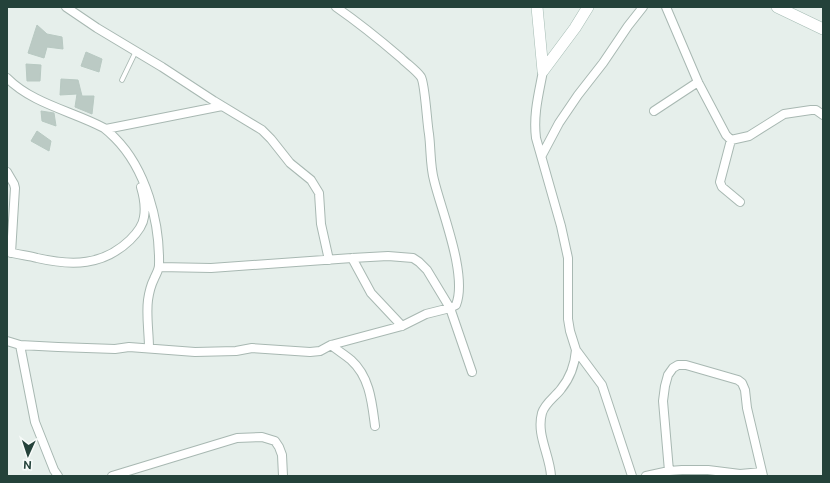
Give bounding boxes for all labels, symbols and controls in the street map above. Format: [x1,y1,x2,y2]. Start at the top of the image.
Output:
north arrow [8,435,48,475]
text: N [23,459,32,471]

